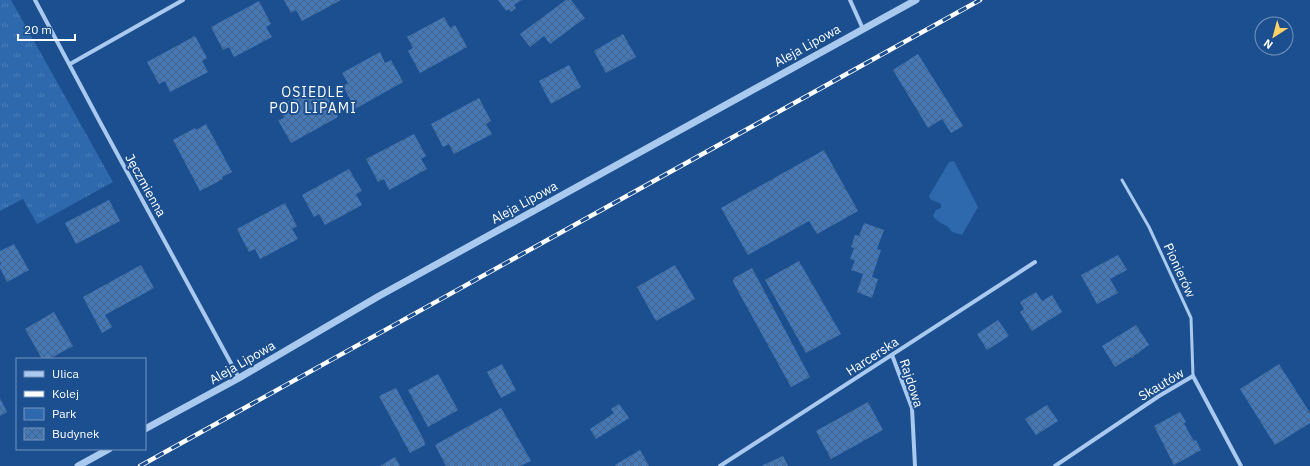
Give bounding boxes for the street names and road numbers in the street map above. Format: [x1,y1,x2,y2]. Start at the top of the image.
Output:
street label: Aleja Lipowa [771,20,844,71]
street label: Jęczmienna [121,151,170,220]
street label: Aleja Lipowa [488,177,561,228]
street label: Pionierów [1160,240,1200,300]
street label: Harcerska [843,333,902,380]
street label: Aleja Lipowa [206,337,278,388]
street label: Rajdowa [896,357,927,410]
street label: Skautów [1135,364,1187,405]

